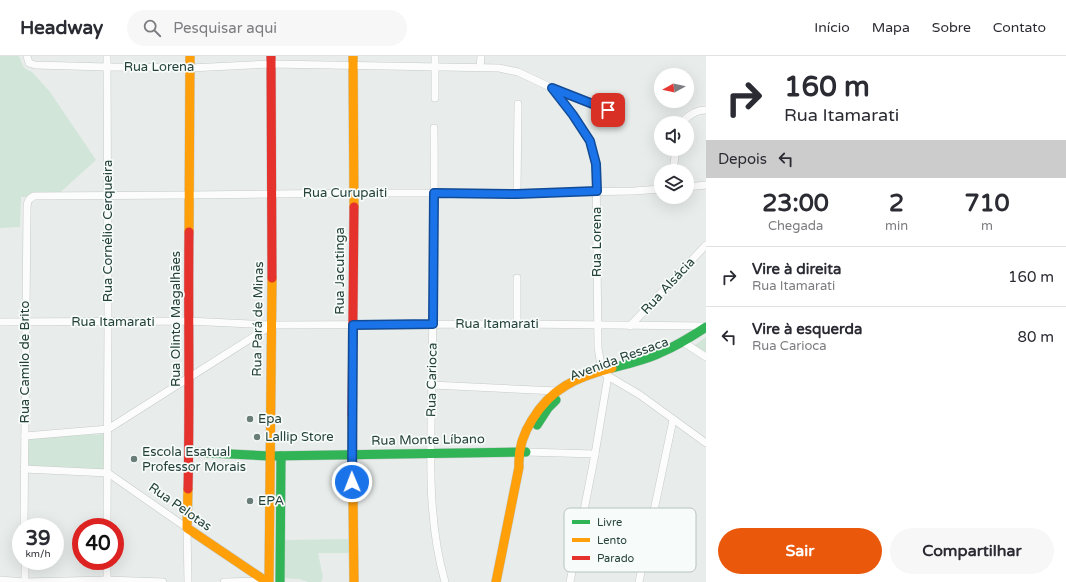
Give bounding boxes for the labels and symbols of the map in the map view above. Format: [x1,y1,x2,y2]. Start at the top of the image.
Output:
street label: Rua Lorena [124,59,194,75]
north arrow [654,68,694,108]
pin [591,93,625,127]
street label: Rua Cornélio Cerqueira [100,160,116,302]
street label: Rua Curupaiti [303,185,387,201]
street label: Rua Lorena [589,207,605,277]
street label: Rua Jacutinga [332,227,348,315]
street label: Rua Olinto Magalhães [168,251,184,387]
street label: Rua Alsácia [638,254,698,318]
street label: Rua Pará de Minas [249,261,267,377]
street label: Rua Camilo de Brito [17,301,33,423]
street label: Rua Itamarati [71,314,155,330]
street label: Rua Itamarati [455,316,539,332]
street label: Avenida Ressaca [567,334,671,384]
street label: Rua Carioca [423,343,441,417]
place label: Epa [258,411,282,427]
marker: Epa [245,414,255,424]
place label: Lallip Store [265,429,334,445]
street label: Rua Monte Líbano [371,431,485,449]
marker: Lallip Store [252,432,262,442]
place label: Escola Esatual Professor Morais [142,444,246,475]
marker: Escola Esatual Professor Morais [129,454,139,464]
position arrow [331,461,373,503]
street label: Rua Pelotas [145,479,215,535]
place label: EPA [258,493,284,509]
marker: EPA [245,496,255,506]
legend [564,508,696,572]
text: Livre [597,516,622,529]
speed limit sign: 40 [72,518,124,570]
text: Lento [597,534,627,547]
text: Parado [597,552,635,565]

